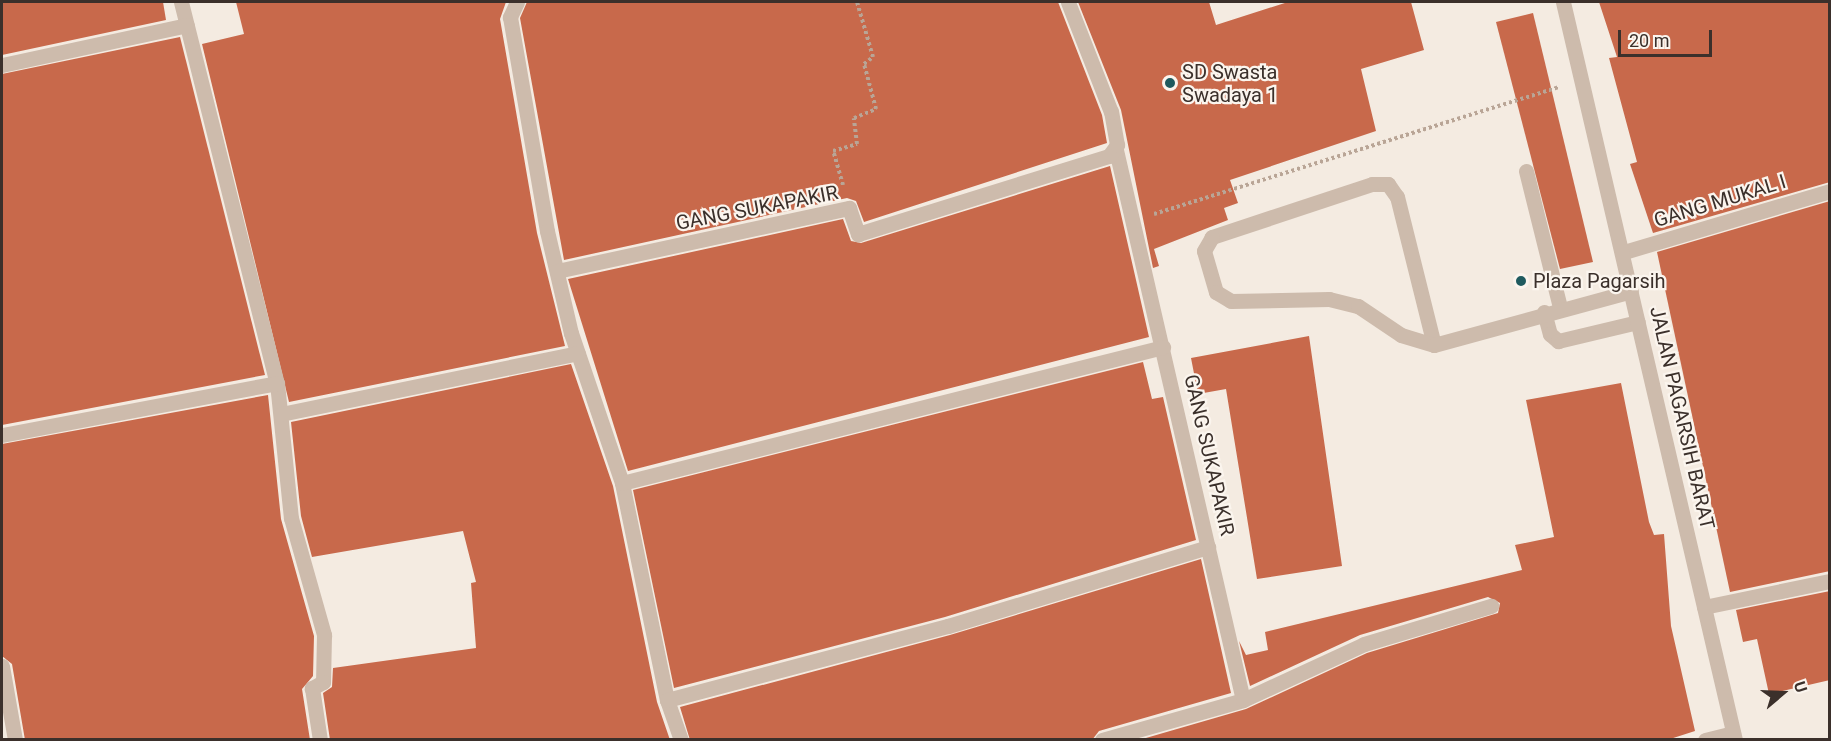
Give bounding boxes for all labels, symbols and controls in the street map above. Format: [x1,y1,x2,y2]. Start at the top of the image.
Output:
scale bar [1621,18,1716,56]
text: 20 m [1629,30,1669,51]
place label: SD Swasta Swadaya 1 [1182,60,1278,107]
marker: SD Swasta Swadaya 1 [1163,76,1177,90]
street label: GANG MUKAL I [1651,170,1789,232]
street label: GANG SUKAPAKIR [674,181,840,235]
place label: Plaza Pagarsih [1533,269,1666,293]
marker: Plaza Pagarsih [1514,274,1528,288]
street label: JALAN PAGARSIH BARAT [1645,304,1719,532]
street label: GANG SUKAPAKIR [1179,372,1239,538]
north arrow [1753,663,1813,723]
text: U [1790,679,1811,695]

